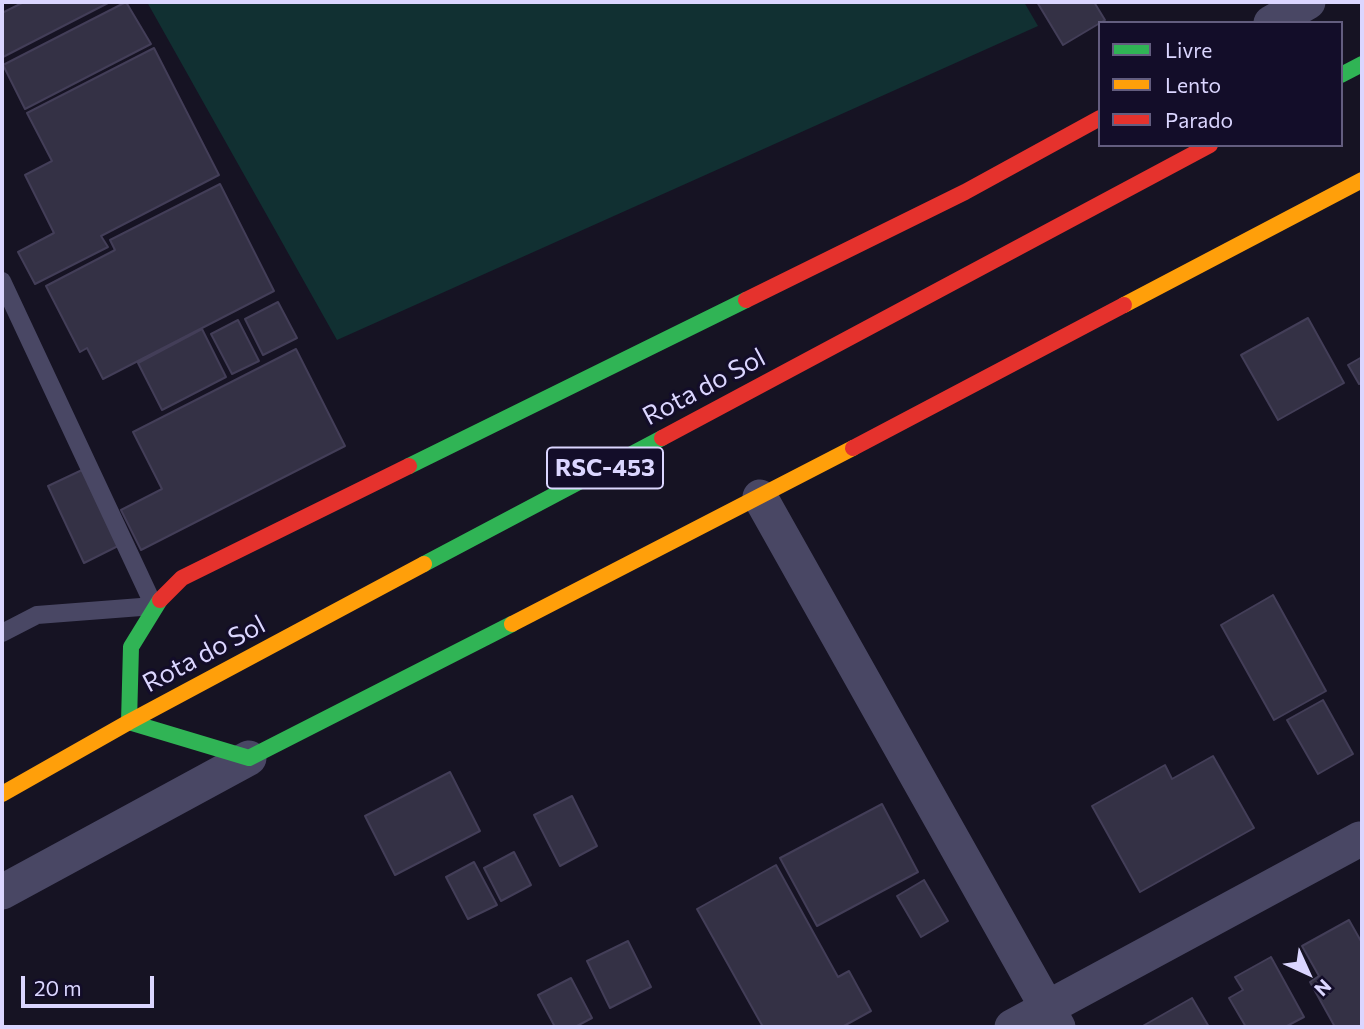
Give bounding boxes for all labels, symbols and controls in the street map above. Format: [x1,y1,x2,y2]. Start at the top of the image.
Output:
legend [1098,21,1343,147]
text: Livre [1165,37,1212,62]
text: Lento [1165,72,1221,97]
text: Parado [1165,107,1233,132]
street label: Rota do Sol [637,342,771,432]
road number: RSC-453 [547,448,663,489]
street label: Rota do Sol [137,609,271,699]
north arrow [1273,938,1343,1008]
scale bar [24,962,158,1006]
text: 20 m [34,975,82,1000]
text: N [1310,975,1336,1001]

